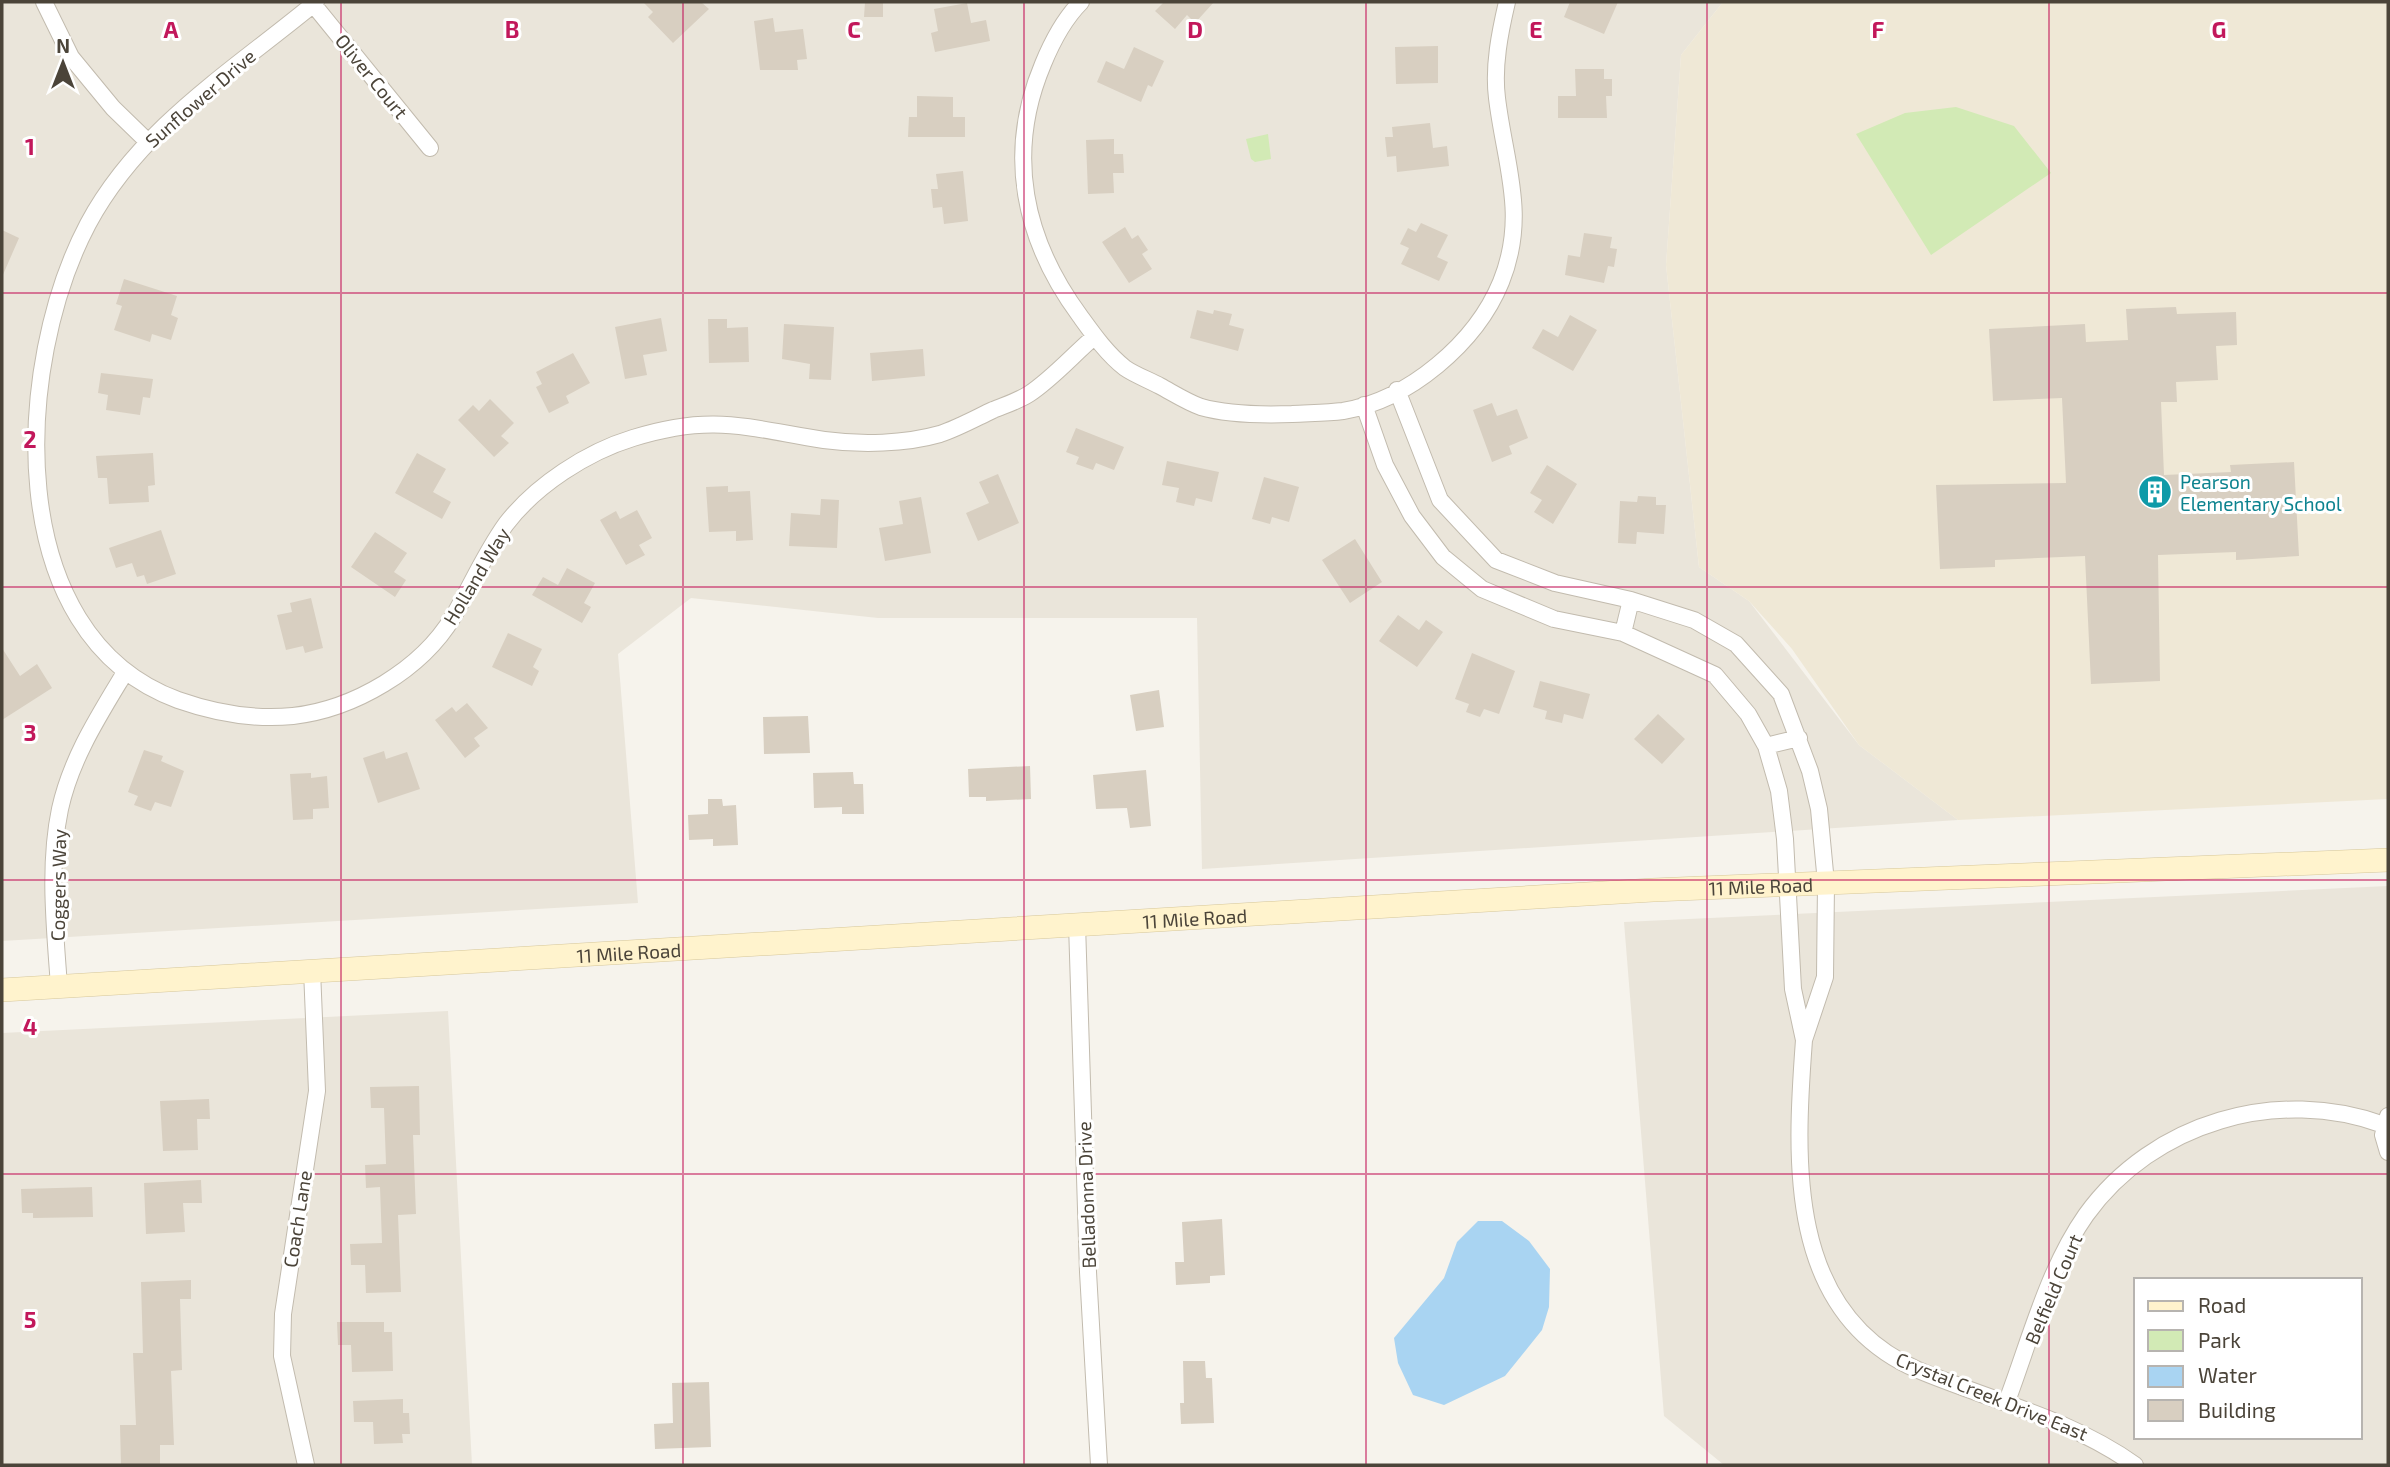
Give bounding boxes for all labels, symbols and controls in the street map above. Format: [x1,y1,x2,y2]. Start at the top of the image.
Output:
text: A [163,15,179,43]
text: B [505,15,519,43]
text: C [847,15,861,43]
text: D [1187,15,1203,43]
text: E [1529,15,1543,43]
text: F [1872,15,1885,43]
text: G [2212,15,2226,43]
north arrow [28,28,98,98]
street label: Oliver Court [331,29,413,123]
text: N [56,34,70,57]
street label: Sunflower Drive [140,44,260,152]
text: 1 [25,132,35,160]
text: 2 [23,425,37,453]
place label: Pearson Elementary School [2180,470,2342,515]
building icon: Pearson Elementary School [2136,473,2174,511]
street label: Holland Way [438,523,514,629]
text: 3 [23,718,37,746]
street label: Coggers Way [46,829,70,941]
street label: 11 Mile Road [1708,872,1814,899]
street label: 11 Mile Road [1142,903,1248,932]
street label: 11 Mile Road [576,937,682,967]
text: 4 [23,1012,37,1040]
street label: Belladonna Drive [1072,1121,1100,1269]
street label: Coach Lane [278,1169,316,1269]
street label: Belfield Court [2019,1230,2087,1348]
legend [2134,1278,2362,1439]
text: Road [2198,1292,2246,1317]
text: 5 [24,1305,36,1333]
text: Park [2198,1327,2241,1352]
street label: Crystal Creek Drive East [1893,1347,2091,1445]
text: Water [2198,1362,2257,1387]
text: Building [2198,1397,2276,1422]

